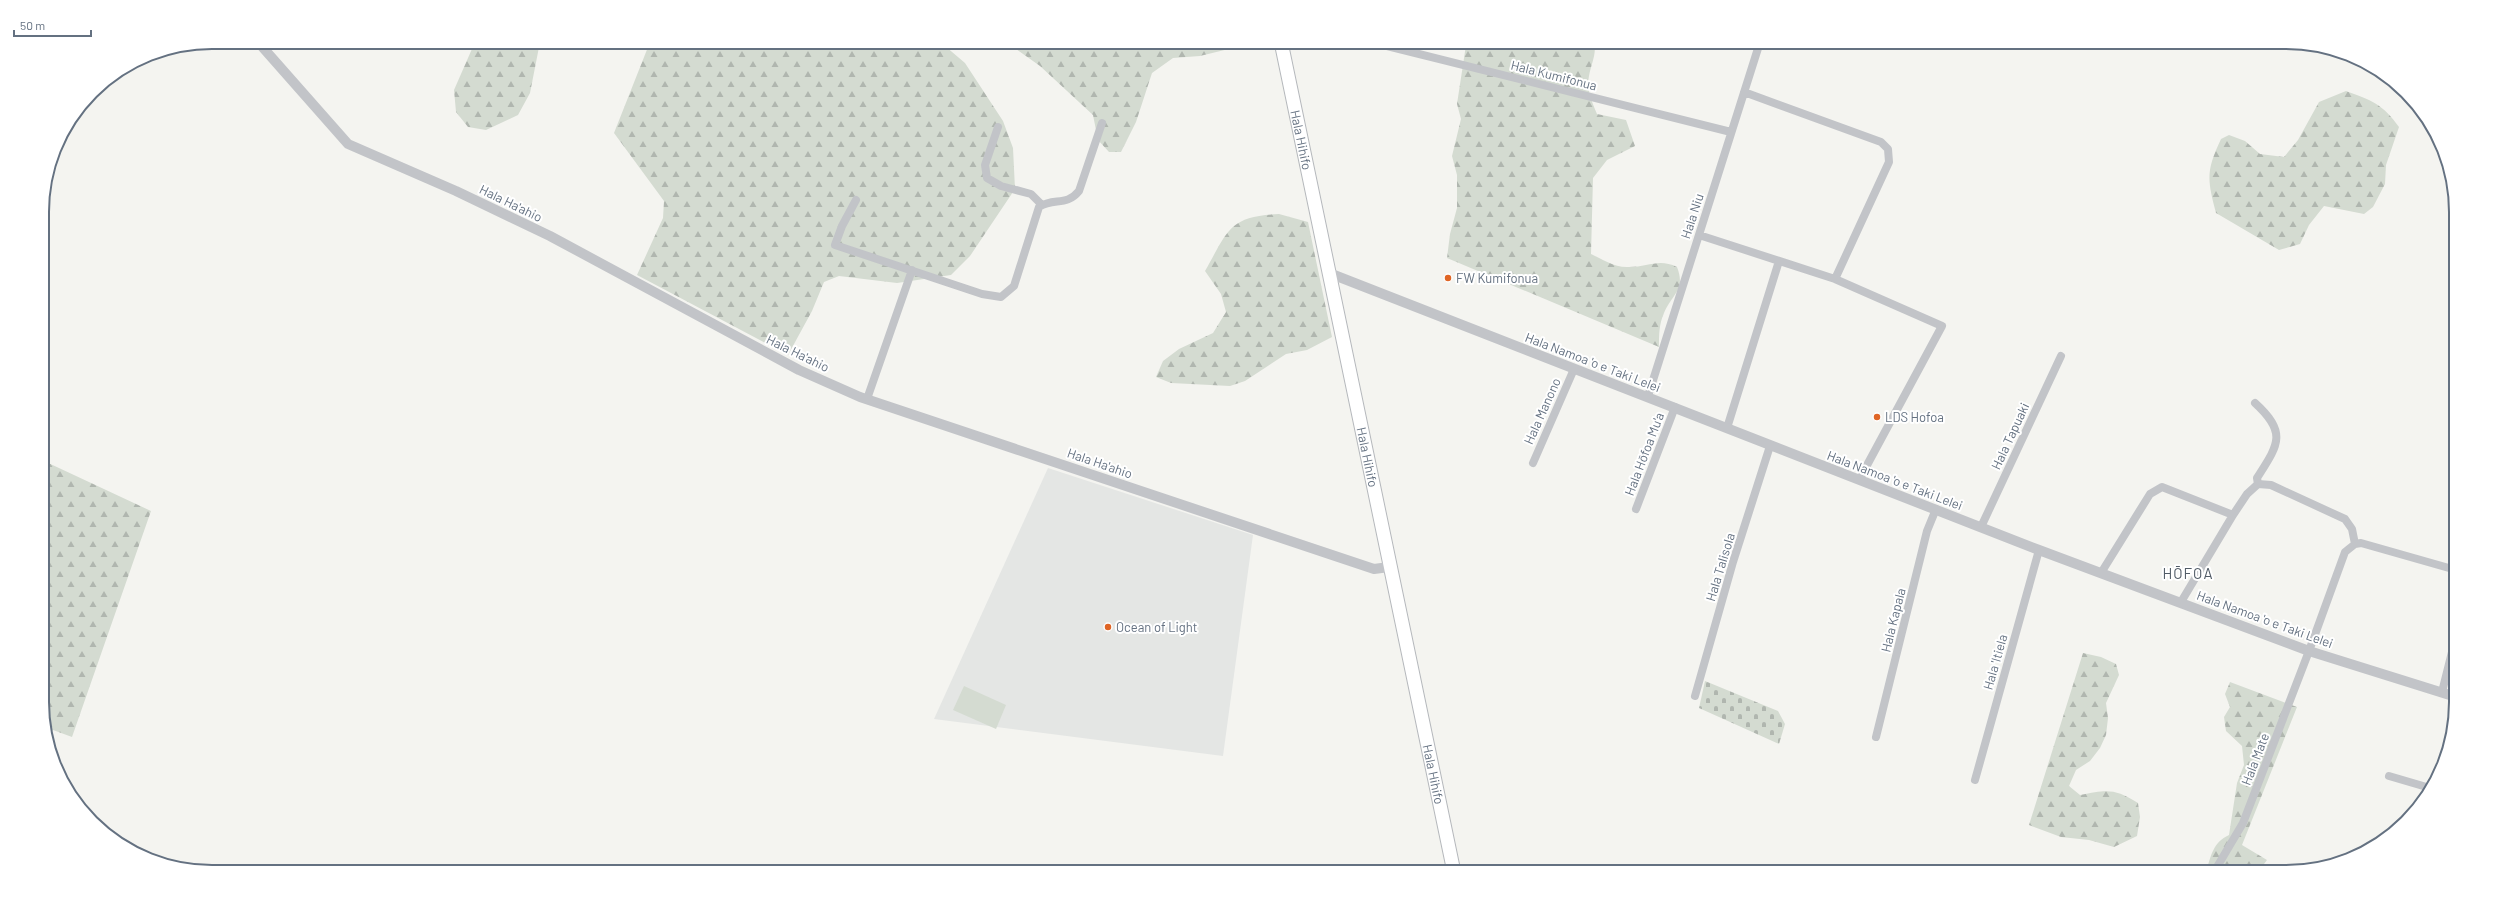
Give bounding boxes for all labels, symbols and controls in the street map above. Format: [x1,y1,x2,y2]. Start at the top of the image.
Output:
scale bar [14,12,91,38]
text: 50 m [20,18,45,32]
street label: Hala Kumifonua [1509,57,1599,93]
street label: Hala Hihifo [1287,109,1315,171]
street label: Hala Ha'ahio [477,181,545,225]
street label: Hala Niu [1677,191,1707,241]
place label: FW Kumifonua [1456,270,1538,286]
marker: FW Kumifonua [1443,273,1453,283]
street label: Hala Namoa 'o e Taki Lelei [1523,329,1663,395]
street label: Hala Ha'ahio [764,331,832,375]
street label: Hala Manono [1520,375,1564,447]
street label: Hala Tapuaki [1988,400,2032,472]
place label: LDS Hofoa [1885,409,1944,425]
street label: Hala Hōfoa Mu'a [1621,410,1667,498]
marker: LDS Hofoa [1872,412,1882,422]
street label: Hala Hihifo [1353,426,1382,488]
street label: Hala Ha'ahio [1065,444,1135,482]
street label: Hala Namoa 'o e Taki Lelei [1825,447,1965,513]
street label: Hala Talisola [1702,531,1738,603]
district label: HŌFOA [2162,564,2214,582]
street label: Hala Kapala [1877,586,1909,654]
street label: Hala Namoa 'o e Taki Lelei [2195,587,2335,651]
place label: Ocean of Light [1116,619,1198,635]
marker: Ocean of Light [1103,622,1113,632]
street label: Hala 'Itiela [1979,632,2011,692]
street label: Hala Mate [2238,731,2272,787]
street label: Hala Hihifo [1420,743,1448,806]

